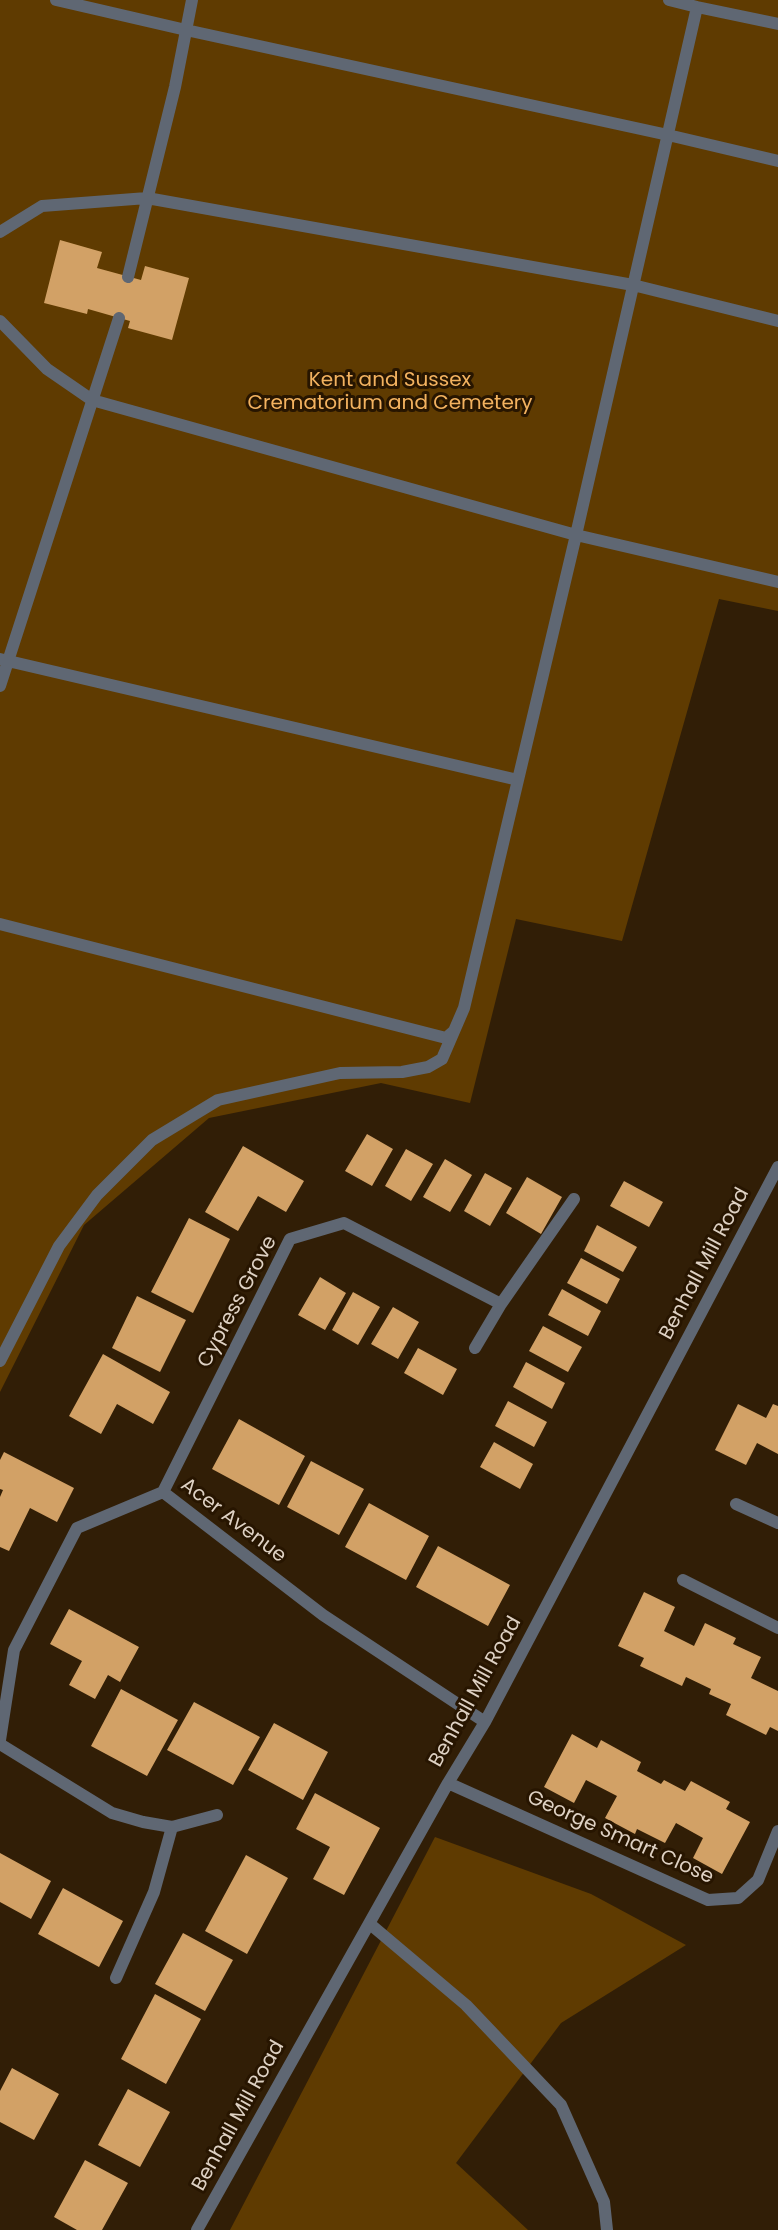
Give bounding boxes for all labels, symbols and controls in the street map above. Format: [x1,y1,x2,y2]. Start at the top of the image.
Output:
park label: Kent and Sussex Crematorium and Cemetery [247,369,533,416]
street label: Benhall Mill Road [655,1184,755,1344]
street label: Cypress Grove [193,1232,283,1372]
street label: Acer Avenue [175,1474,291,1568]
street label: Benhall Mill Road [425,1613,527,1771]
street label: George Smart Close [523,1786,717,1890]
street label: Benhall Mill Road [188,2037,290,2195]

